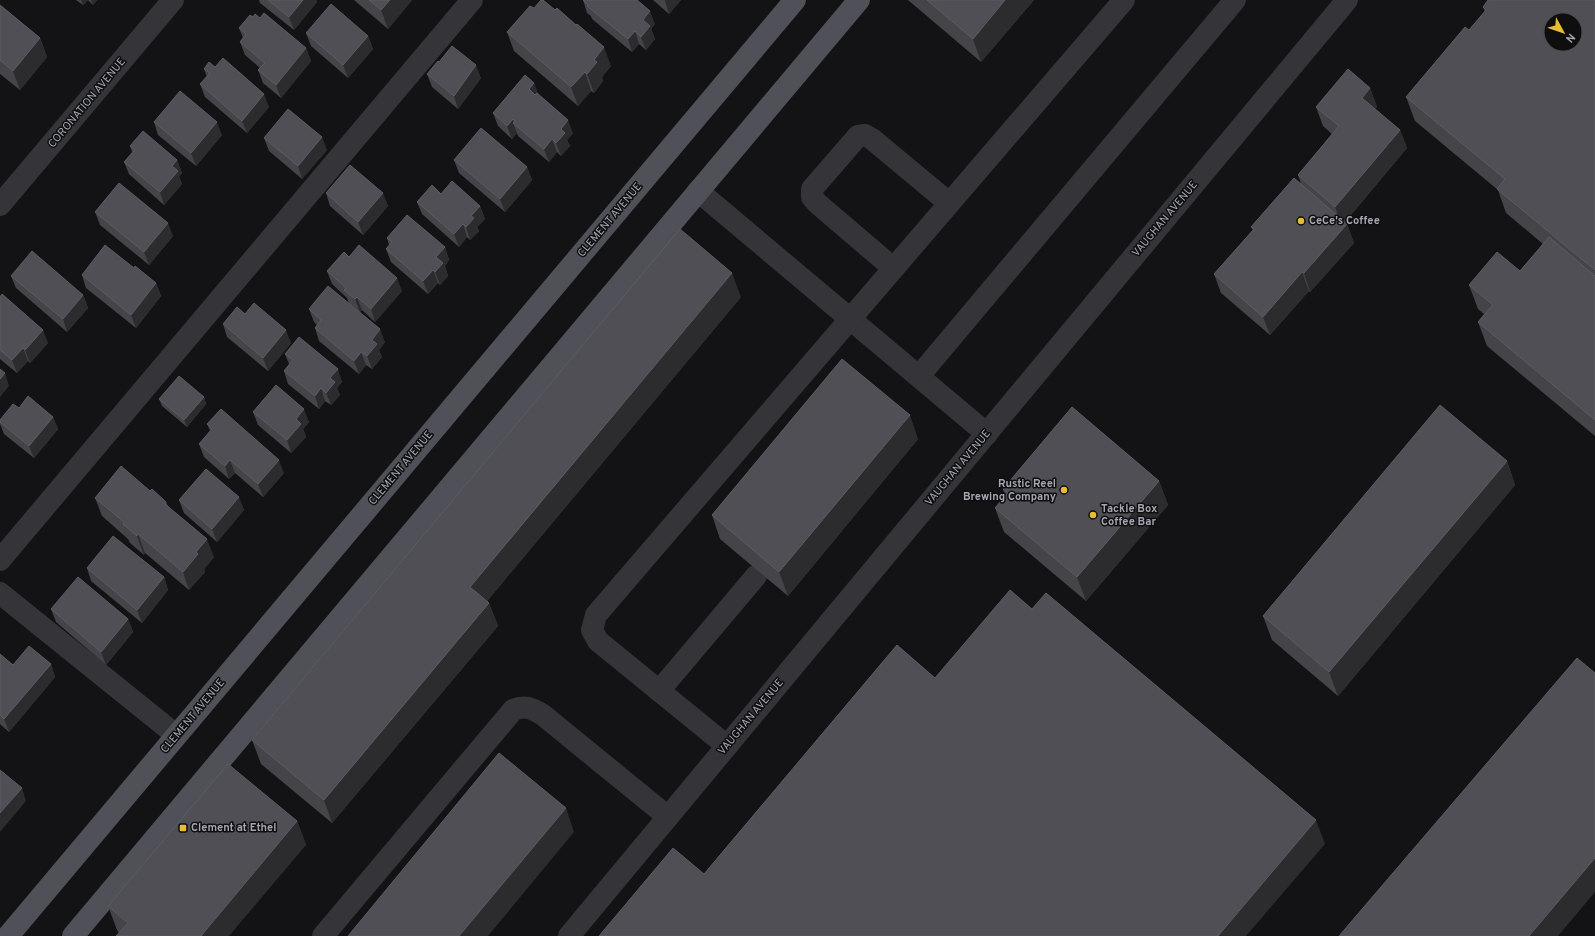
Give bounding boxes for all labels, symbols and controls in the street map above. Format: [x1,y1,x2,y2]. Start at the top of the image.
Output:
north arrow [1543,12,1583,52]
text: N [1562,30,1578,45]
street label: CORONATION AVENUE [45,55,129,151]
street label: VAUGHAN AVENUE [1129,178,1201,260]
street label: CLEMENT AVENUE [575,180,645,260]
place label: CeCe's Coffee [1309,214,1380,228]
marker: CeCe's Coffee [1296,216,1306,226]
street label: VAUGHAN AVENUE [922,427,994,509]
street label: CLEMENT AVENUE [366,428,436,508]
place label: Rustic Reel Brewing Company [963,477,1056,504]
marker: Rustic Reel Brewing Company [1059,485,1069,495]
place label: Tackle Box Coffee Bar [1101,502,1158,529]
marker: Tackle Box Coffee Bar [1088,510,1098,520]
street label: CLEMENT AVENUE [158,676,228,756]
street label: VAUGHAN AVENUE [715,676,787,758]
place label: Clement at Ethel [191,821,276,835]
marker: Clement at Ethel [178,823,188,833]

